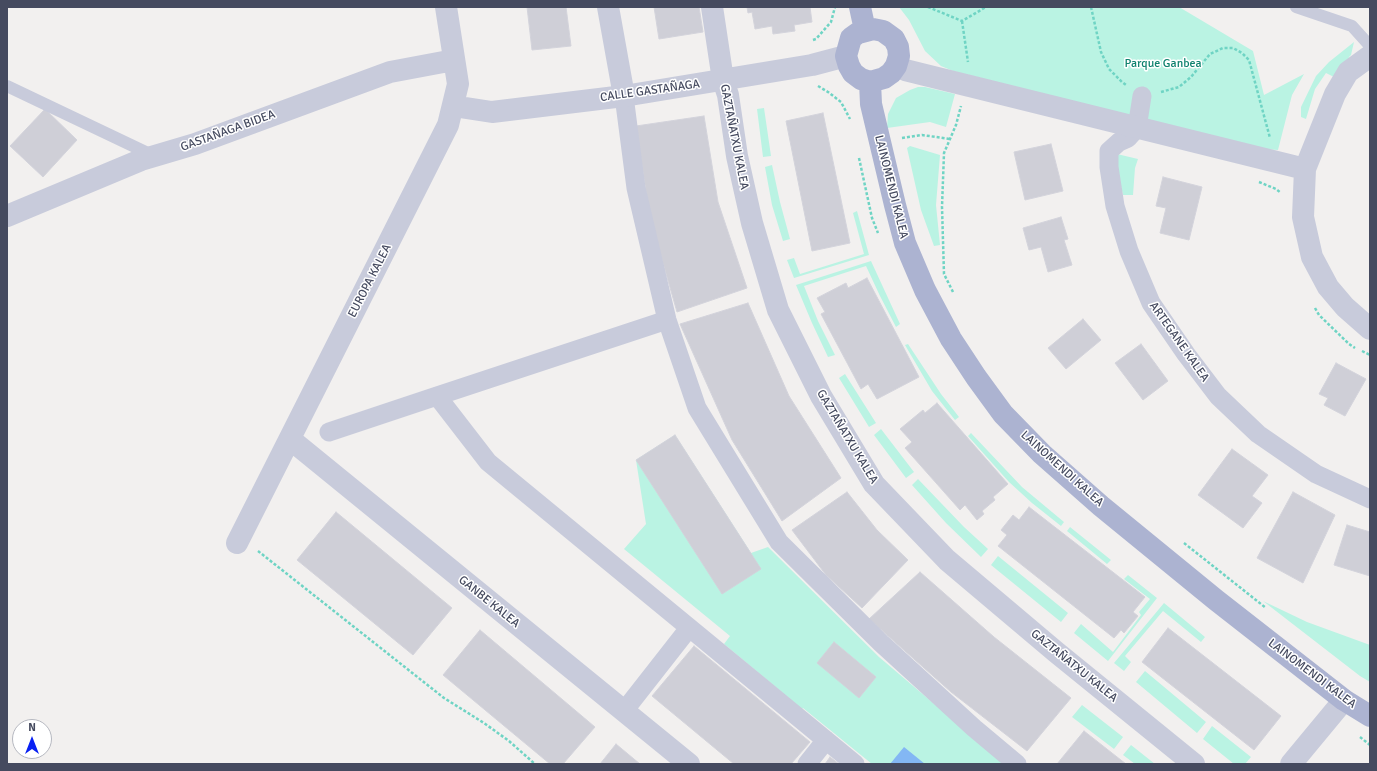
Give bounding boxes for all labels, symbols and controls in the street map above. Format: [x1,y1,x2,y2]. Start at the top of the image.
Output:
park label: Parque Ganbea [1124,57,1202,71]
street label: CALLE GASTAÑAGA [599,77,701,105]
street label: GAZTAÑATXU KALEA [717,83,751,191]
street label: GASTAÑAGA BIDEA [179,107,277,155]
street label: LAINOMENDI KALEA [871,134,911,240]
street label: EUROPA KALEA [345,242,395,320]
street label: ARTEGANE KALEA [1146,299,1212,385]
street label: GAZTAÑATXU KALEA [813,387,881,487]
street label: LAINOMENDI KALEA [1018,428,1106,510]
street label: GANBE KALEA [455,573,523,631]
street label: GAZTAÑATXU KALEA [1028,627,1120,705]
street label: LAINOMENDI KALEA [1265,636,1359,712]
north arrow [12,719,52,759]
text: N [28,721,36,734]

